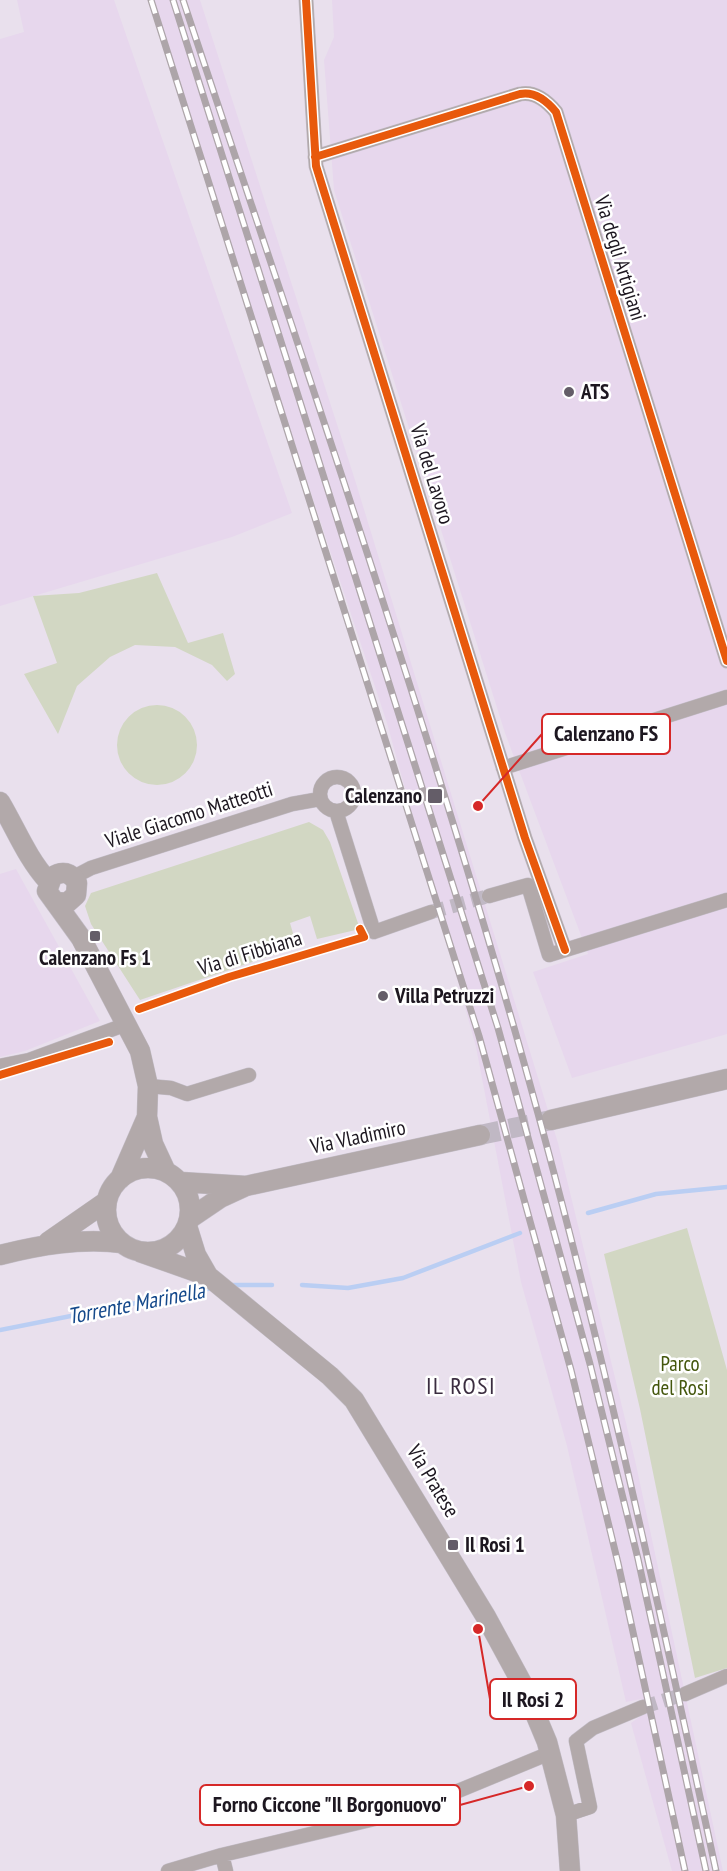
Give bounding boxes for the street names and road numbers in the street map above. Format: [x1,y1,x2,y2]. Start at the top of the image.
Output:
street label: Via degli Artigiani [588,191,652,324]
street label: Via del Lavoro [404,420,460,527]
street label: Viale Giacomo Matteotti [101,775,276,855]
street label: Via di Fibbiana [194,924,305,981]
street label: Via Vladimiro [307,1113,408,1160]
street label: Via Pratese [401,1439,466,1522]

